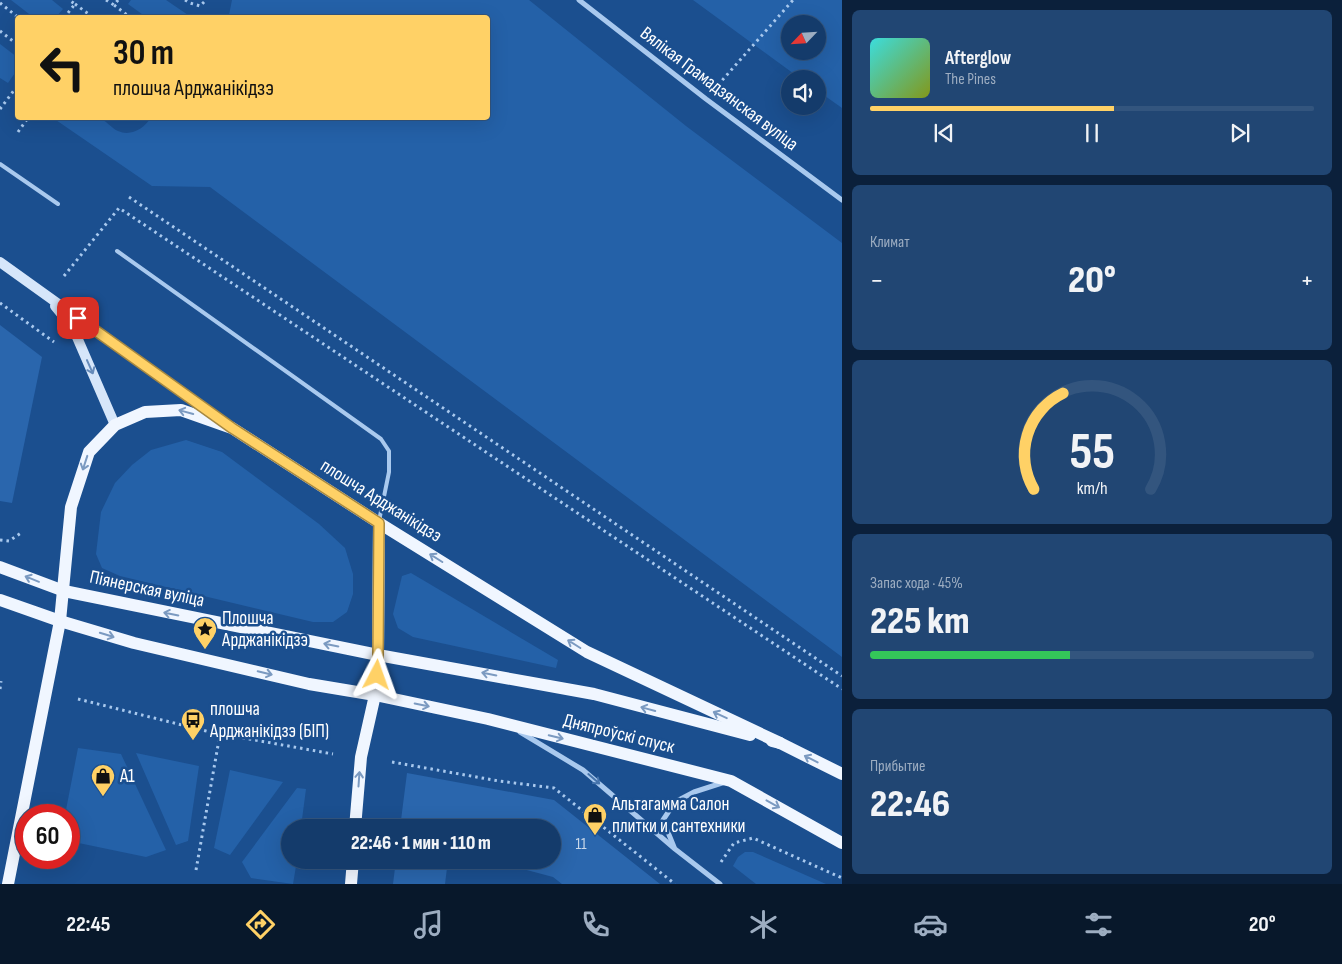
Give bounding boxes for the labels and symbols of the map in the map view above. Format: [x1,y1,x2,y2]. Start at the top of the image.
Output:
north arrow [781,15,826,60]
street label: Вялікая Грамадзянская вуліца [635,22,803,156]
pin [57,297,99,339]
one-way arrow [85,359,95,374]
one-way arrow [178,407,194,417]
one-way arrow [80,454,90,470]
street label: плошча Арджанікідзэ [316,454,446,548]
one-way arrow [429,553,443,563]
street label: Піянерская вуліца [88,566,206,612]
one-way arrow [25,573,40,583]
place label: Плошча Арджанікідзэ [221,607,308,652]
one-way arrow [164,608,180,618]
place icon: Плошча Арджанікідзэ [192,616,218,650]
one-way arrow [98,630,114,640]
one-way arrow [567,639,581,649]
one-way arrow [323,640,339,650]
position arrow [350,648,402,700]
one-way arrow [256,669,272,678]
one-way arrow [482,669,498,678]
place label: плошча Арджанікідзэ (БІП) [209,698,329,743]
one-way arrow [414,701,430,710]
one-way arrow [640,704,656,713]
bus stop icon: плошча Арджанікідзэ (БІП) [180,707,206,741]
street label: Дняпроўскі спуск [561,709,678,759]
one-way arrow [713,710,728,719]
one-way arrow [547,733,563,742]
one-way arrow [804,754,819,763]
shop icon: A1 [90,763,116,797]
place label: A1 [119,765,135,788]
one-way arrow [355,771,364,787]
one-way arrow [587,774,600,785]
place label: Альтагамма Салон плитки и сантехники [611,793,746,838]
one-way arrow [766,800,780,810]
shop icon: Альтагамма Салон плитки и сантехники [582,802,608,836]
speed limit sign: 60 [15,804,80,869]
house number: 11 [575,835,587,854]

